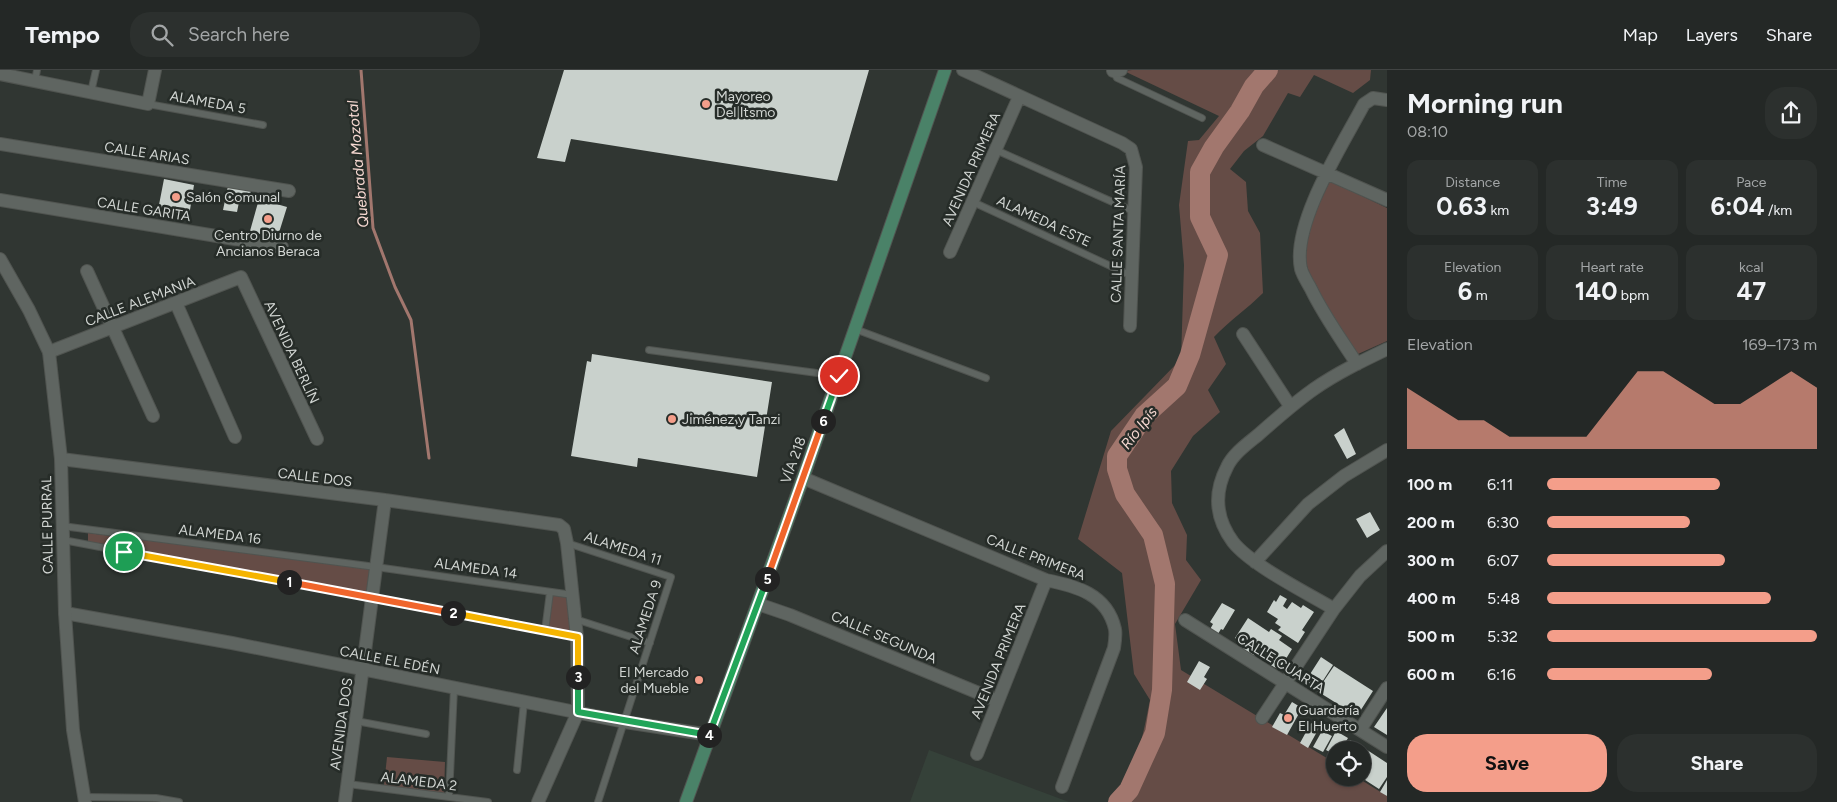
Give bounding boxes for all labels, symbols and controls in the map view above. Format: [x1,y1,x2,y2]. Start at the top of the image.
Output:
search box [130,12,480,57]
text: Tempo [25,20,100,49]
icon: search [148,21,176,49]
text: Search here [188,23,290,46]
text: Map [1623,24,1658,46]
text: Layers [1686,24,1738,46]
text: Share [1766,24,1812,46]
text: Morning run [1407,86,1563,120]
street label: ALAMEDA 5 [169,87,247,118]
button: share [1765,87,1817,139]
place label: Mayoreo Del Itsmo [716,88,775,121]
marker: Mayoreo Del Itsmo [700,98,712,110]
water label: Quebrada Mozotal [343,99,373,228]
street label: AVENIDA PRIMERA [939,109,1004,229]
text: 08:10 [1407,122,1448,141]
street label: CALLE ARIAS [103,138,191,169]
street label: CALLE SANTA MARÍA [1108,164,1129,303]
text: Distance [1445,174,1500,191]
text: Time [1597,174,1627,191]
text: Pace [1736,174,1766,191]
place label: Salón Comunal [186,189,280,206]
marker: Salón Comunal [170,191,182,203]
text: 0.63 [1436,191,1487,221]
text: 3:49 [1586,191,1638,221]
text: 6:04 [1710,191,1765,221]
street label: ALAMEDA ESTE [994,192,1094,251]
street label: CALLE GARITA [96,194,193,225]
text: km [1487,202,1509,219]
text: /km [1765,202,1792,219]
marker: Centro Diurno de Ancianos Beraca [262,213,274,225]
place label: Centro Diurno de Ancianos Beraca [214,227,322,260]
text: Elevation [1444,259,1501,276]
text: Heart rate [1580,259,1644,276]
text: kcal [1739,259,1764,276]
street label: CALLE ALEMANIA [83,272,198,330]
text: 6 [1458,276,1472,306]
text: 140 [1575,276,1617,306]
text: 47 [1736,276,1766,306]
text: m [1472,287,1488,304]
text: bpm [1617,287,1649,304]
street label: AVENIDA BERLÍN [260,298,323,406]
text: Elevation [1407,335,1473,354]
text: 169–173 m [1742,335,1817,354]
pin [818,355,860,397]
icon: check [825,362,853,390]
water label: Río Ipís [1117,403,1161,453]
pin: 6 [810,408,836,434]
place label: Jiménez y Tanzi [682,411,781,428]
marker: Jiménez y Tanzi [666,413,678,425]
text: 6 [819,413,828,430]
street label: VÍA 218 [777,434,810,486]
street label: CALLE DOS [277,464,353,491]
street label: CALLE PURRAL [38,475,57,574]
text: 100 m [1407,475,1452,494]
text: 6:11 [1487,475,1513,494]
text: 200 m [1407,513,1455,532]
text: 6:30 [1487,513,1519,532]
street label: ALAMEDA 16 [178,521,262,548]
street label: ALAMEDA 11 [582,528,664,569]
pin [103,531,145,573]
street label: CALLE PRIMERA [984,531,1088,584]
icon: arrive [110,538,138,566]
text: 300 m [1407,551,1454,570]
text: 6:07 [1487,551,1519,570]
street label: ALAMEDA 14 [433,554,519,583]
pin: 5 [754,566,780,592]
pin: 1 [276,570,302,594]
text: 5 [763,571,772,588]
text: 1 [287,574,292,591]
street label: ALAMEDA 9 [626,578,665,656]
text: 400 m [1407,589,1456,608]
text: 5:48 [1487,589,1520,608]
pin: 2 [440,600,466,626]
street label: AVENIDA PRIMERA [968,600,1030,721]
text: 2 [449,605,458,622]
street label: CALLE SEGUNDA [828,608,940,668]
text: 500 m [1407,627,1455,646]
text: 5:32 [1487,627,1518,646]
street label: CALLE CUARTA [1234,630,1328,697]
street label: CALLE EL EDÉN [338,642,442,679]
pin: 3 [566,664,590,690]
place label: El Mercado del Mueble [619,664,689,697]
text: 600 m [1407,665,1455,684]
text: 6:16 [1487,665,1516,684]
text: 3 [575,669,582,686]
marker: El Mercado del Mueble [693,674,705,686]
street label: AVENIDA DOS [327,677,356,771]
place label: Guardería El Huerto [1298,702,1359,735]
marker: Guardería El Huerto [1282,712,1294,724]
pin: 4 [696,722,722,748]
text: 4 [705,727,714,744]
button: Save [1407,734,1607,792]
button: Share [1617,734,1817,792]
map controls [1326,741,1371,786]
button: locate [1326,741,1371,786]
street label: ALAMEDA 2 [380,768,458,795]

